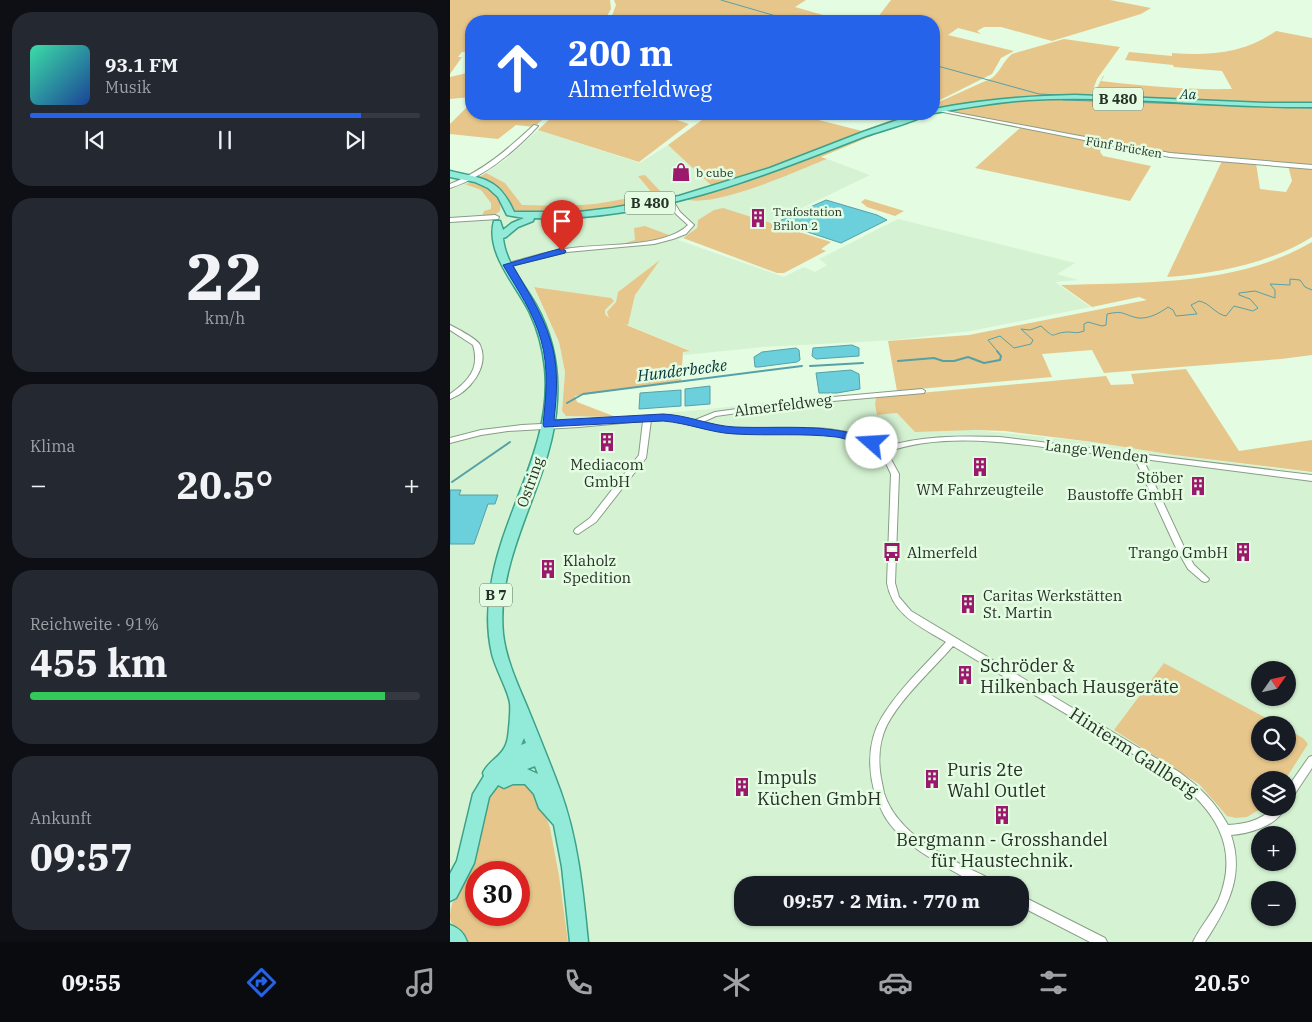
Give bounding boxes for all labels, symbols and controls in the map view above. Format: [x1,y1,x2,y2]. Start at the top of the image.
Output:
text: 200 m [568,30,673,76]
icon: ahead [485,35,550,100]
text: 93.1 FM [105,53,178,77]
text: Almerfeldweg [568,74,712,103]
text: Musik [105,77,151,97]
water label: Aa [1179,85,1197,103]
road number: B 480 [1093,88,1143,110]
icon: previous [81,126,109,154]
icon: pause [211,126,239,154]
icon: next [341,126,369,154]
street label: Fünf Brücken [1085,133,1164,161]
shop icon: b cube [670,161,692,183]
place label: b cube [696,165,733,180]
road number: B 480 [625,192,675,214]
pin [541,200,583,251]
place label: Trafostation Brilon 2 [773,204,842,233]
icon: arrive [548,207,576,235]
building icon: Trafostation Brilon 2 [747,207,769,229]
text: 22 [186,233,264,318]
text: km/h [205,308,245,328]
water label: Hunderbecke [635,355,728,386]
street label: Almerfeldweg [733,390,833,420]
position arrow [845,416,897,468]
building icon: Mediacom GmbH [596,431,618,453]
street label: Lange Wenden [1044,435,1150,467]
text: Klima [30,436,75,456]
street label: Ostring [512,454,548,510]
place label: Mediacom GmbH [570,455,644,491]
building icon: WM Fahrzeugteile [969,456,991,478]
text: 20.5° [177,460,273,509]
text: − [30,466,47,503]
text: + [403,466,420,503]
place label: Stöber Baustoffe GmbH [1067,468,1183,504]
building icon: Stöber Baustoffe GmbH [1187,475,1209,497]
place label: WM Fahrzeugteile [916,480,1044,499]
bus stop icon: Almerfeld [881,541,903,563]
building icon: Trango GmbH [1232,541,1254,563]
place label: Almerfeld [907,543,978,562]
place label: Trango GmbH [1128,543,1228,562]
place label: Klaholz Spedition [563,551,632,587]
building icon: Klaholz Spedition [537,558,559,580]
road number: B 7 [480,584,512,606]
place label: Caritas Werkstätten St. Martin [983,586,1123,622]
building icon: Caritas Werkstätten St. Martin [957,593,979,615]
text: Reichweite · 91% [30,614,159,634]
text: 455 km [30,638,168,687]
place label: Schröder & Hilkenbach Hausgeräte [980,654,1179,698]
north arrow [1251,661,1296,706]
map controls [1251,661,1296,926]
building icon: Schröder & Hilkenbach Hausgeräte [954,664,976,686]
street label: Hinterm Gallberg [1065,702,1203,802]
button: search [1251,716,1296,761]
place label: Puris 2te Wahl Outlet [947,758,1046,802]
place label: Impuls Küchen GmbH [757,766,881,810]
building icon: Puris 2te Wahl Outlet [921,768,943,790]
button: layers [1251,771,1296,816]
building icon: Impuls Küchen GmbH [731,776,753,798]
building icon: Bergmann - Grosshandel für Haustechnik. [991,804,1013,826]
text: Ankunft [30,808,92,828]
button: + [1251,826,1296,871]
place label: Bergmann - Grosshandel für Haustechnik. [896,828,1108,872]
text: 09:57 [30,832,133,881]
speed limit sign: 30 [465,861,530,926]
button: − [1251,881,1296,926]
text: 09:57 · 2 Min. · 770 m [783,889,980,913]
icon: directions [244,965,279,1000]
icon: music [403,965,438,1000]
icon: phone [561,965,596,1000]
icon: climate [719,965,754,1000]
icon: car [878,965,913,1000]
icon: filters [1036,965,1071,1000]
text: 09:55 [62,968,121,997]
text: 20.5° [1194,968,1250,997]

